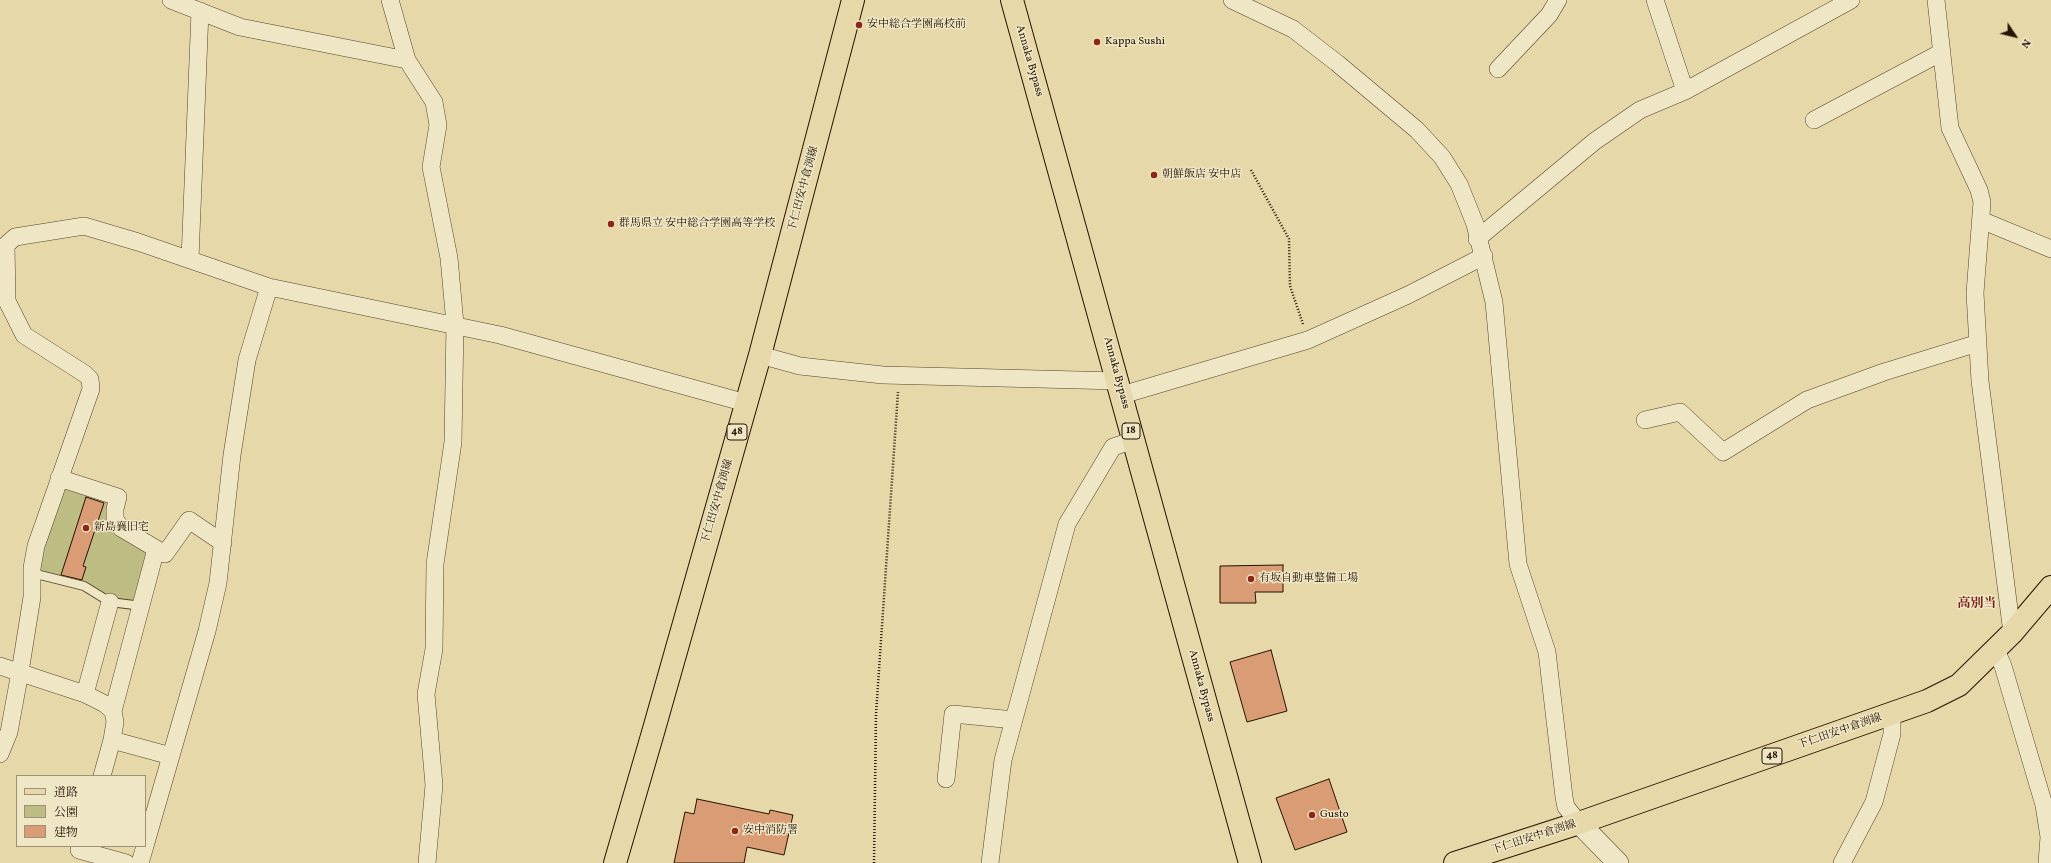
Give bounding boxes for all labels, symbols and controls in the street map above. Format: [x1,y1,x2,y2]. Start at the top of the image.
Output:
north arrow [1995,16,2035,56]
place label: 安中総合学園高校前 [867,18,966,32]
marker: 安中総合学園高校前 [854,20,864,30]
street label: Annaka Bypass [1012,24,1046,98]
place label: Kappa Sushi [1105,35,1165,49]
text: N [2017,36,2034,51]
marker: Kappa Sushi [1092,37,1102,47]
street label: 下仁田安中倉渕線 [786,145,822,233]
place label: 朝鮮飯店 安中店 [1162,168,1241,182]
marker: 朝鮮飯店 安中店 [1149,170,1159,180]
place label: 群馬県立 安中総合学園高等学校 [619,217,775,231]
marker: 群馬県立 安中総合学園高等学校 [606,219,616,229]
street label: Annaka Bypass [1100,336,1132,410]
road number: 18 [1122,423,1140,439]
road number: 48 [727,424,747,440]
street label: 下仁田安中倉渕線 [700,458,736,546]
place label: 新島襄旧宅 [94,521,149,535]
marker: 新島襄旧宅 [81,523,91,533]
place label: 有坂自動車整備工場 [1259,572,1358,586]
marker: 有坂自動車整備工場 [1246,574,1256,584]
district label: 高別当 [1958,597,1996,613]
street label: Annaka Bypass [1185,649,1217,723]
street label: 下仁田安中倉渕線 [1796,711,1884,753]
road number: 48 [1762,748,1782,764]
legend [16,775,146,847]
text: 道路 [54,785,78,801]
text: 公園 [54,805,78,821]
place label: Gusto [1320,808,1349,822]
marker: Gusto [1307,810,1317,820]
street label: 下仁田安中倉渕線 [1490,818,1578,858]
place label: 安中消防署 [743,824,798,838]
text: 建物 [54,825,78,841]
marker: 安中消防署 [730,826,740,836]

